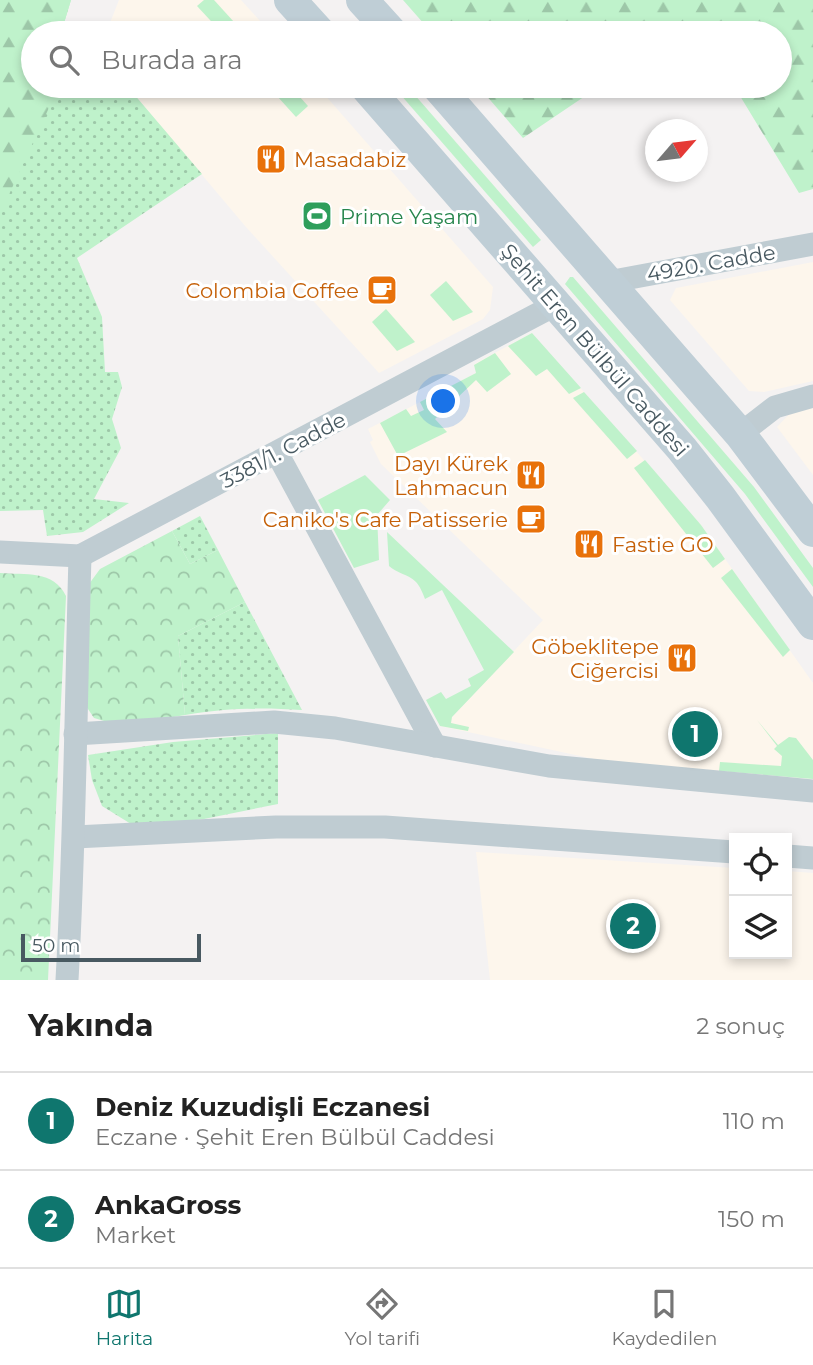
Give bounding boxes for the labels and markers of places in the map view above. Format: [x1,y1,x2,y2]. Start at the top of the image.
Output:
restaurant icon: Masadabiz [254,142,288,176]
place label: Masadabiz [294,147,406,172]
sports icon: Prime Yaşam [300,199,334,233]
place label: Prime Yaşam [340,204,478,229]
cafe icon: Colombia Coffee [365,273,399,307]
place label: Colombia Coffee [186,278,359,303]
place label: Dayı Kürek Lahmacun [394,451,508,500]
restaurant icon: Dayı Kürek Lahmacun [514,458,548,492]
cafe icon: Caniko's Cafe Patisserie [514,502,548,536]
place label: Caniko's Cafe Patisserie [263,507,508,532]
restaurant icon: Fastie GO [572,527,606,561]
place label: Fastie GO [612,532,714,557]
place label: Göbeklitepe Ciğercisi [531,634,659,683]
restaurant icon: Göbeklitepe Ciğercisi [665,641,699,675]
pin: 1 [672,708,718,760]
pin: 2 [610,900,656,952]

